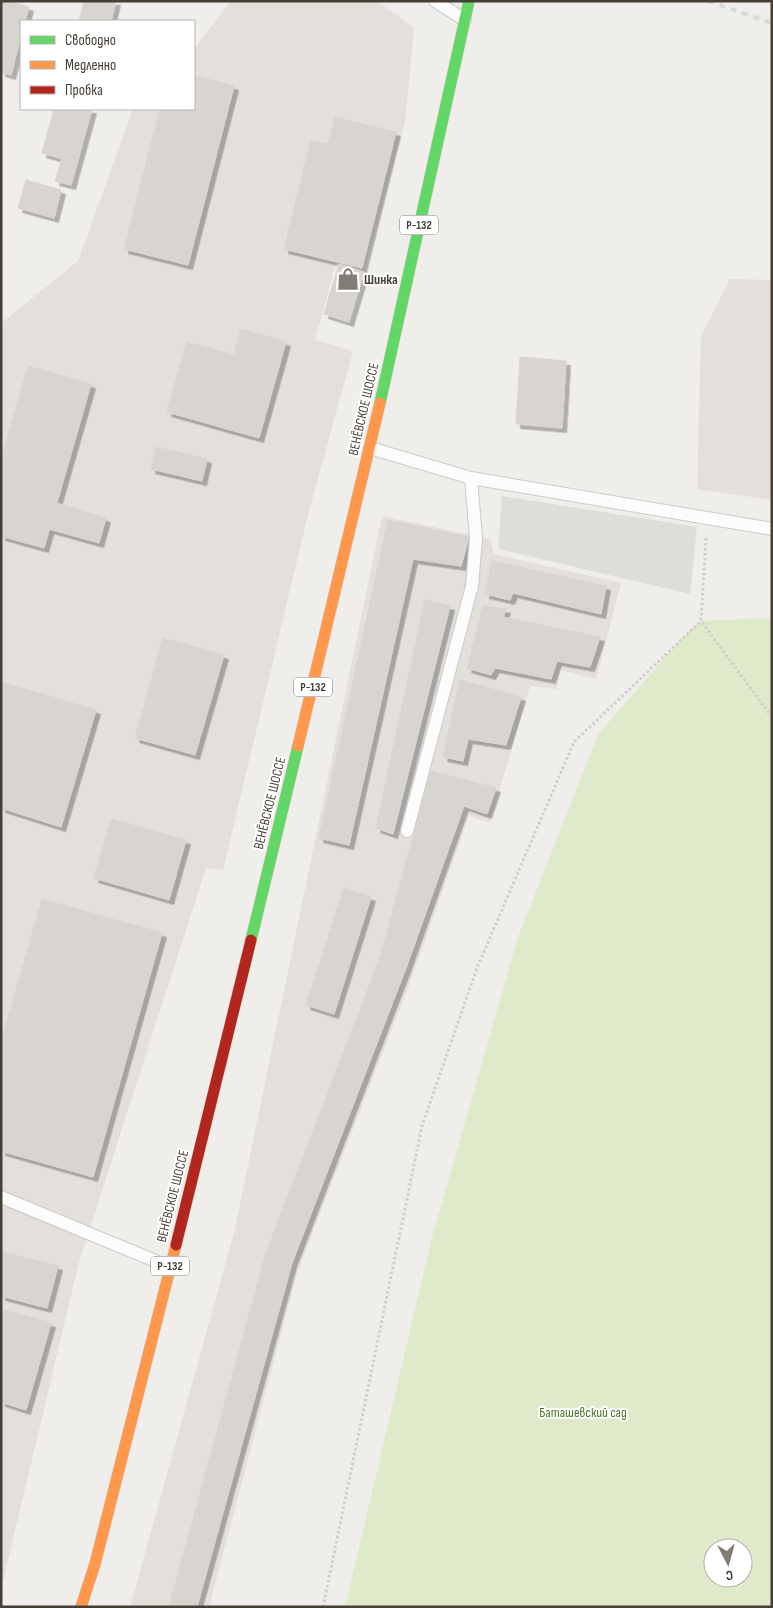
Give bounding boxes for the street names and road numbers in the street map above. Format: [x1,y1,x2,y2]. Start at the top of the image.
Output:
road number: Р-132 [400,216,438,234]
street label: ВЕНЁВСКОЕ ШОССЕ [345,361,382,457]
road number: Р-132 [294,678,332,696]
street label: ВЕНЁВСКОЕ ШОССЕ [250,755,289,851]
street label: ВЕНЁВСКОЕ ШОССЕ [153,1148,192,1244]
road number: Р-132 [151,1256,189,1276]

